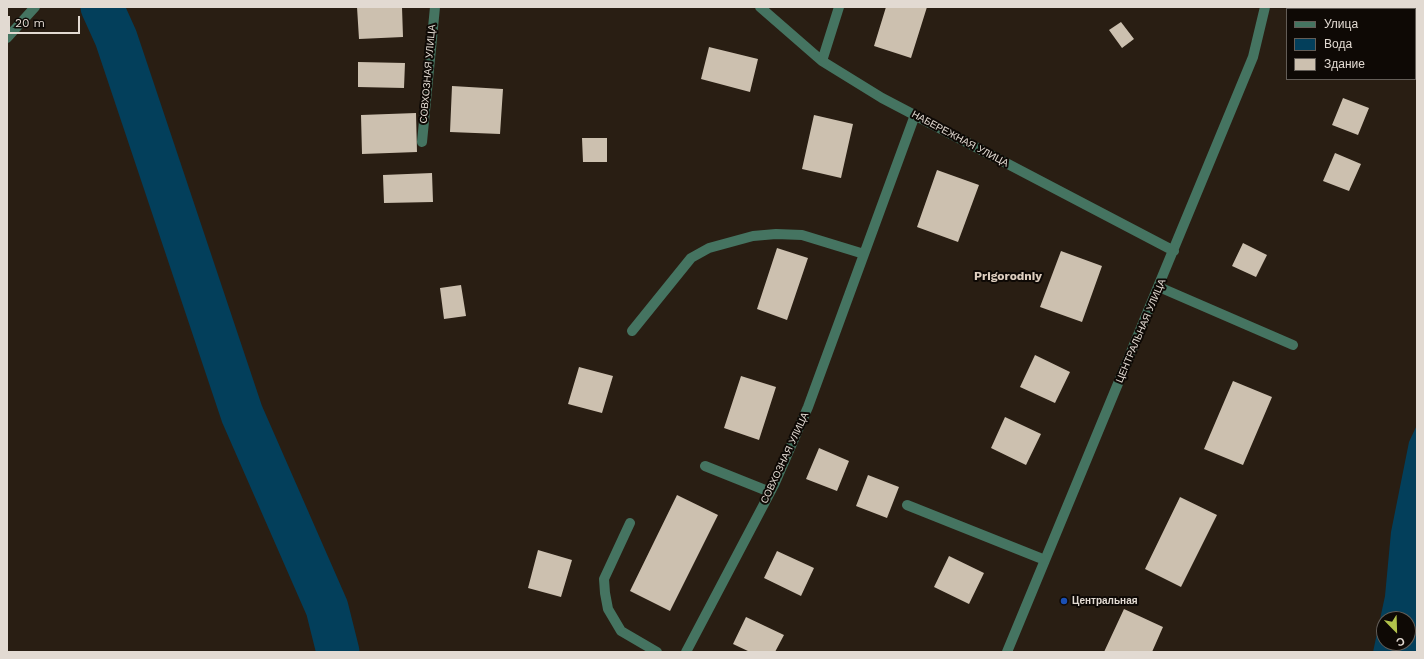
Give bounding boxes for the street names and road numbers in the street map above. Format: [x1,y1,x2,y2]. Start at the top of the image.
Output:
street label: СОВХОЗНАЯ УЛИЦА [418,24,438,124]
street label: НАБЕРЕЖНАЯ УЛИЦА [909,108,1011,170]
street label: ЦЕНТРАЛЬНАЯ УЛИЦА [1114,277,1168,385]
street label: СОВХОЗНАЯ УЛИЦА [759,410,811,506]

